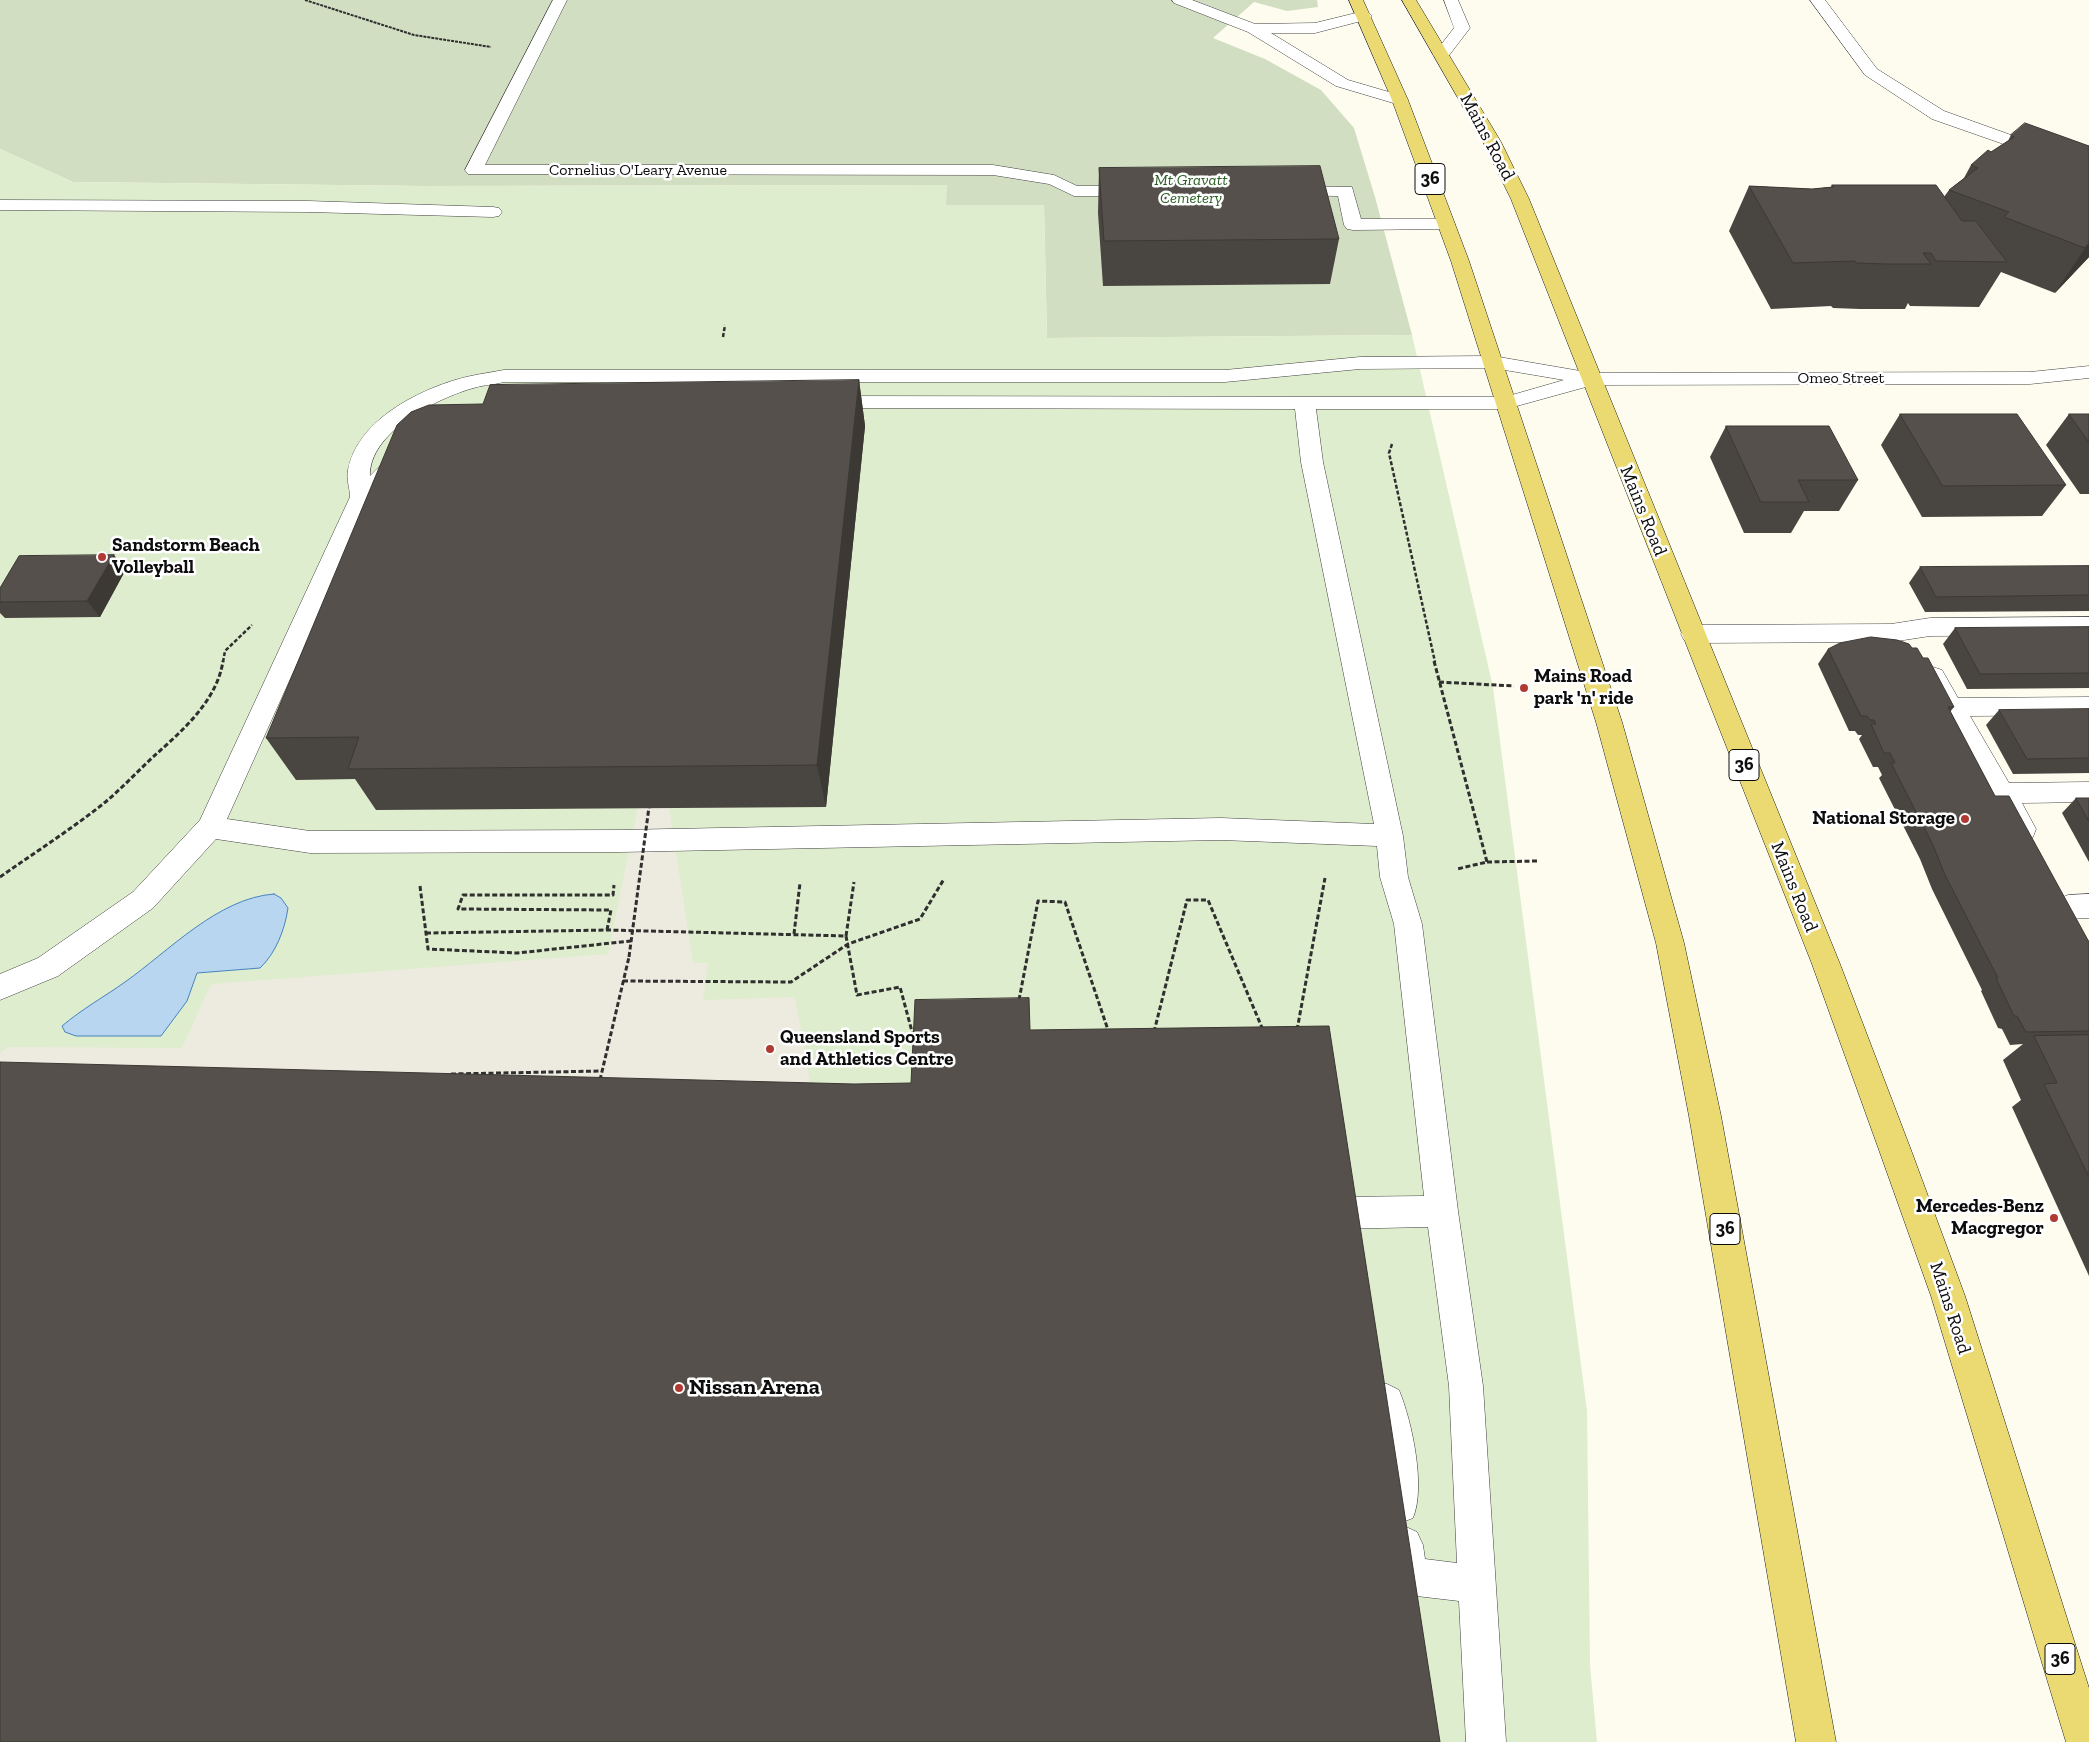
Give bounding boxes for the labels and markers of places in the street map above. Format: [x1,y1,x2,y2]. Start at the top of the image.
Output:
place label: Sandstorm Beach Volleyball [112,535,260,579]
marker: Sandstorm Beach Volleyball [96,551,108,563]
place label: Mains Road park 'n' ride [1534,666,1633,710]
marker: Mains Road park 'n' ride [1518,682,1530,694]
place label: National Storage [1812,808,1955,830]
marker: National Storage [1959,813,1971,825]
place label: Queensland Sports and Athletics Centre [780,1027,954,1071]
marker: Queensland Sports and Athletics Centre [764,1043,776,1055]
place label: Mercedes-Benz Macgregor [1916,1196,2044,1240]
marker: Mercedes-Benz Macgregor [2048,1212,2060,1224]
place label: Nissan Arena [689,1375,820,1401]
marker: Nissan Arena [673,1382,685,1394]

